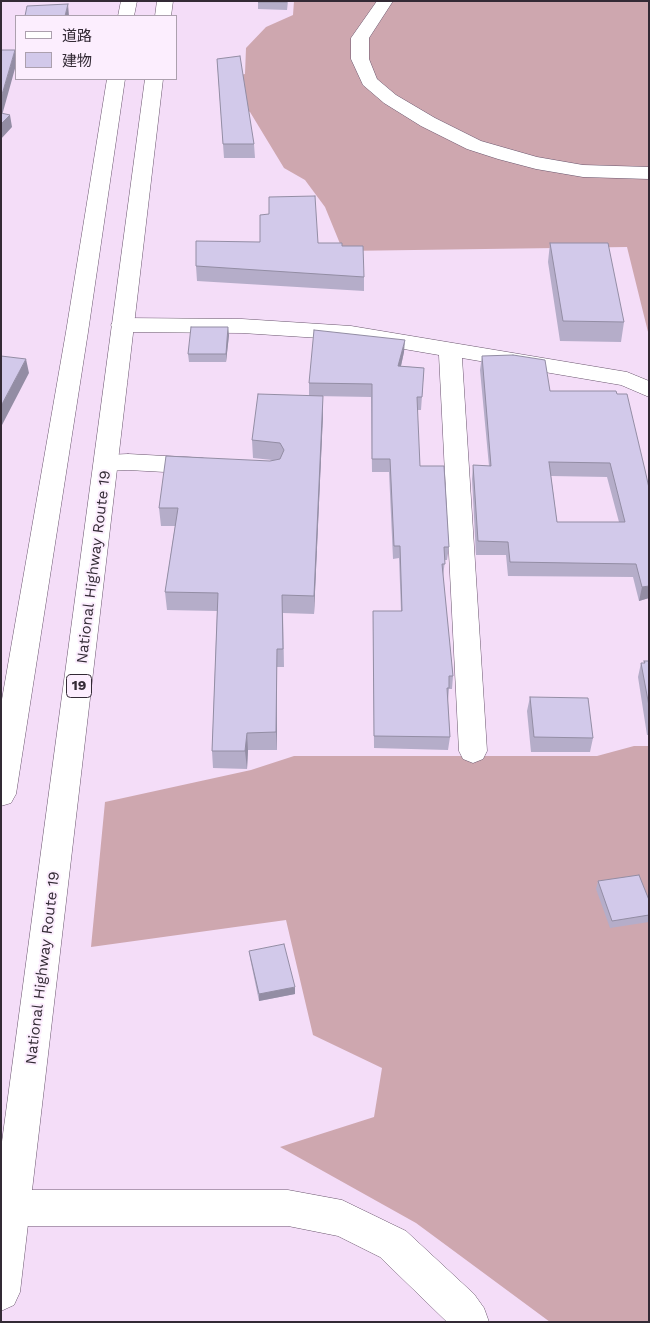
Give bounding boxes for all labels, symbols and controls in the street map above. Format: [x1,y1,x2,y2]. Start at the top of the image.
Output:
legend [15,15,178,80]
text: 道路 [62,27,92,45]
text: 建物 [62,52,92,70]
street label: National Highway Route 19 [73,469,115,665]
road number: 19 [66,674,92,698]
street label: National Highway Route 19 [22,870,64,1066]

